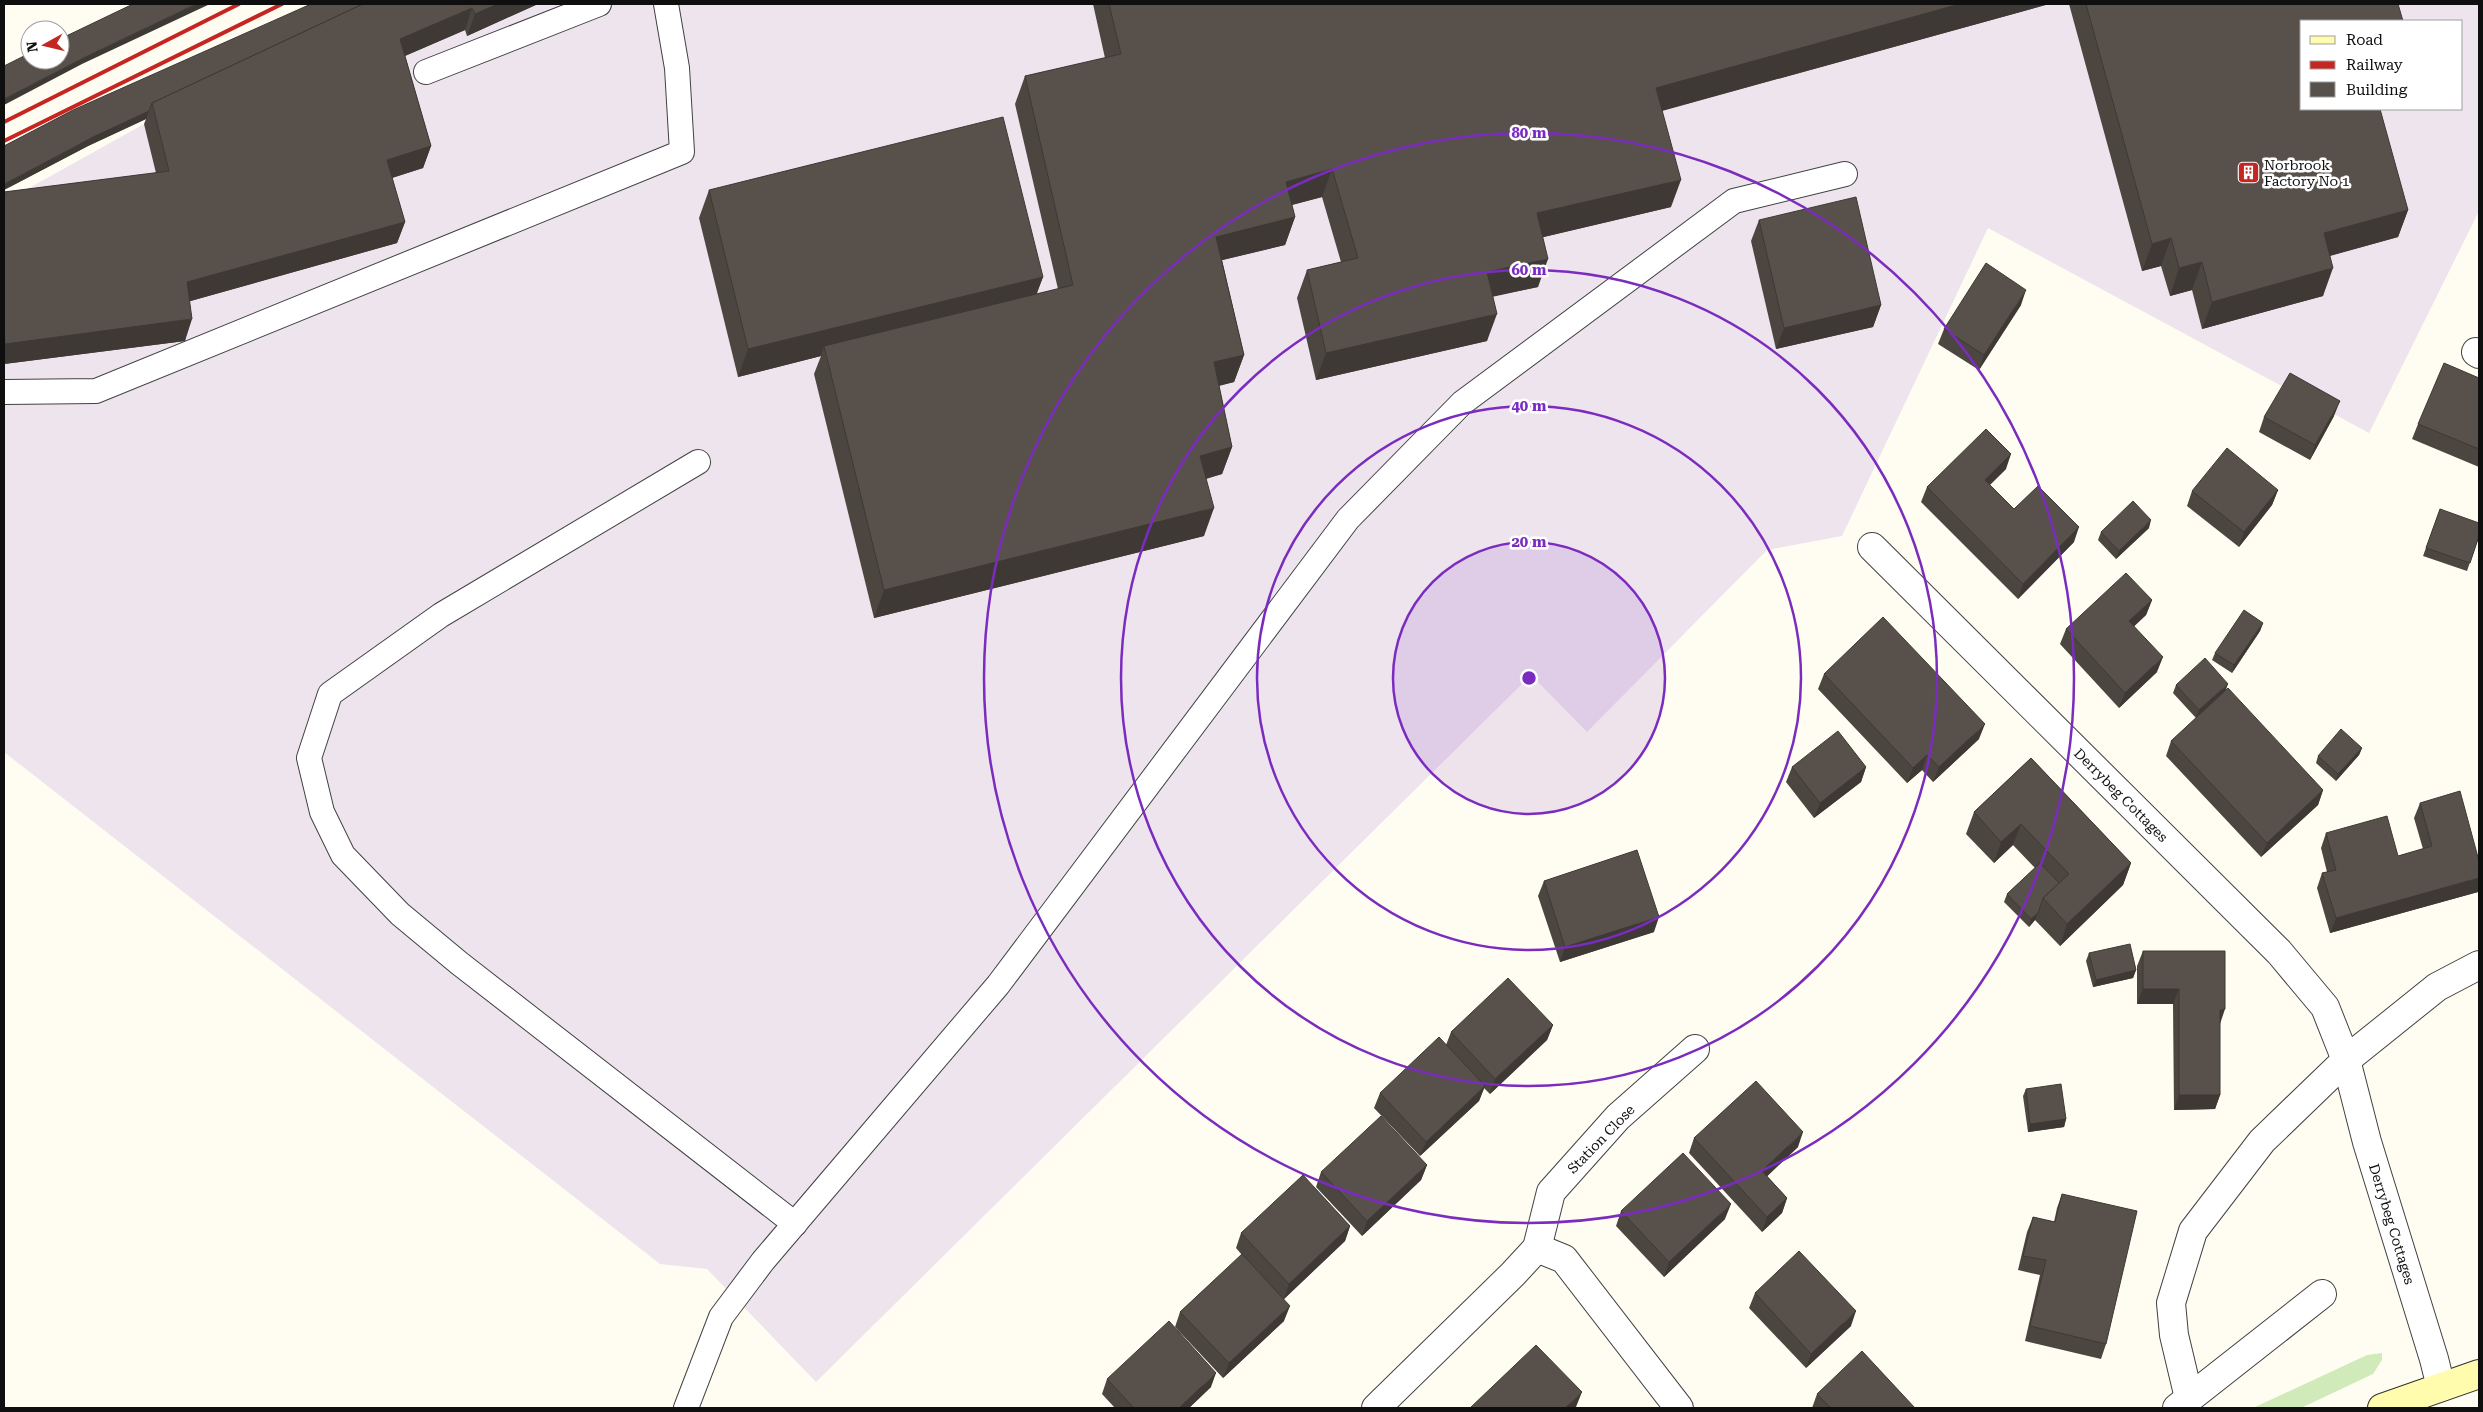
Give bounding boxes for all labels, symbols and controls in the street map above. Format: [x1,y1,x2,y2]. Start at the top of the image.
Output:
north arrow [20,20,70,70]
legend [2300,20,2463,110]
text: Road [2346,31,2383,49]
text: N [23,40,41,53]
text: Railway [2346,56,2403,74]
text: Building [2346,81,2408,99]
text: 80 m [1511,124,1547,142]
place label: Norbrook Factory No 1 [2264,157,2350,189]
building icon: Norbrook Factory No 1 [2236,161,2260,185]
text: 60 m [1511,261,1547,279]
text: 40 m [1511,397,1547,415]
text: 20 m [1511,533,1547,551]
centre of rings [1520,669,1538,687]
street label: Derrybeg Cottages [2071,745,2171,845]
street label: Station Close [1564,1101,1638,1177]
street label: Derrybeg Cottages [2366,1162,2418,1287]

